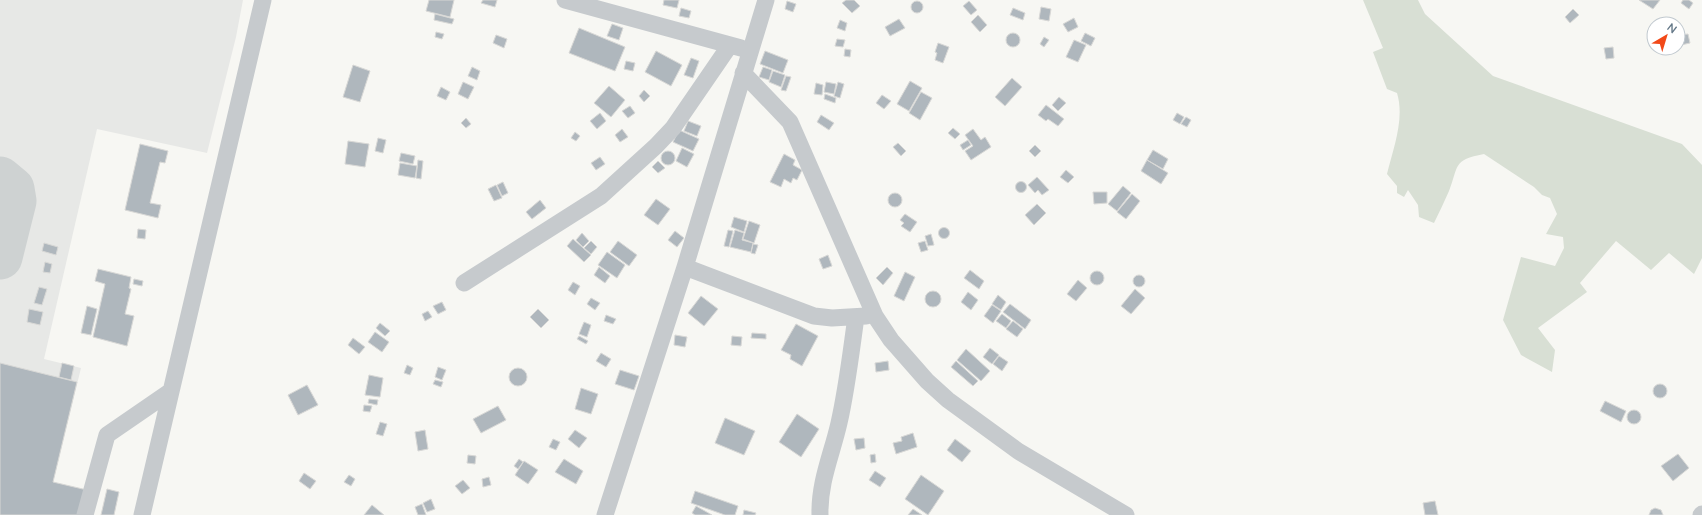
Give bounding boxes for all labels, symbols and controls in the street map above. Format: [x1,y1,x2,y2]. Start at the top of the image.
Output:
north arrow [1646,16,1686,56]
text: N [1665,20,1680,35]

